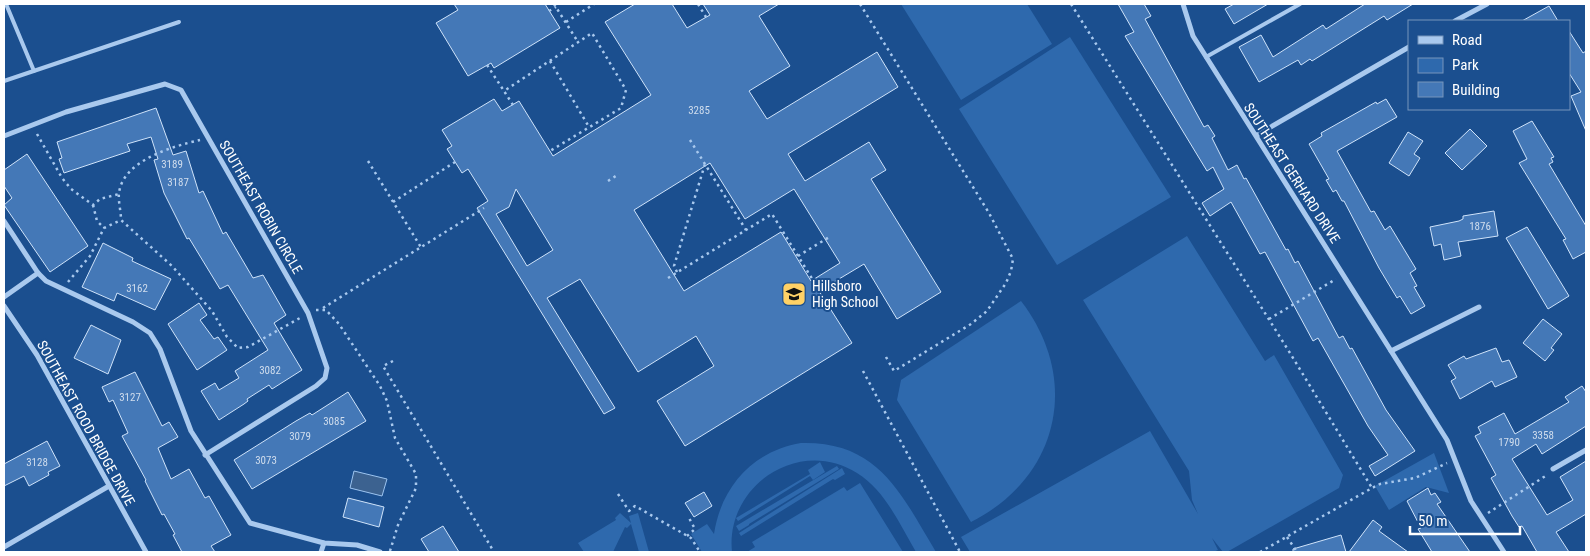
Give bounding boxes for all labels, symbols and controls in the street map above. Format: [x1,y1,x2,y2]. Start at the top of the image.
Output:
legend [1408,20,1570,110]
text: Road [1452,31,1482,49]
text: Park [1452,56,1479,74]
text: Building [1452,81,1500,99]
street label: SOUTHEAST GERHARD DRIVE [1241,100,1343,246]
house number: 3285 [688,104,710,117]
street label: SOUTHEAST ROBIN CIRCLE [216,137,306,277]
house number: 3189 [161,158,183,171]
house number: 3187 [167,176,189,189]
house number: 1876 [1469,220,1491,233]
place label: Hillsboro High School [812,278,879,310]
school or university icon: Hillsboro High School [781,281,807,307]
house number: 3162 [126,282,148,295]
street label: SOUTHEAST ROOD BRIDGE DRIVE [34,338,138,508]
house number: 3082 [259,364,281,377]
house number: 3127 [119,391,141,404]
house number: 3085 [323,415,345,428]
house number: 3358 [1532,429,1554,442]
house number: 3079 [289,430,311,443]
house number: 1790 [1498,436,1520,449]
house number: 3073 [255,454,277,467]
house number: 3128 [26,456,48,469]
scale bar [1410,504,1520,536]
text: 50 m [1418,512,1448,530]

